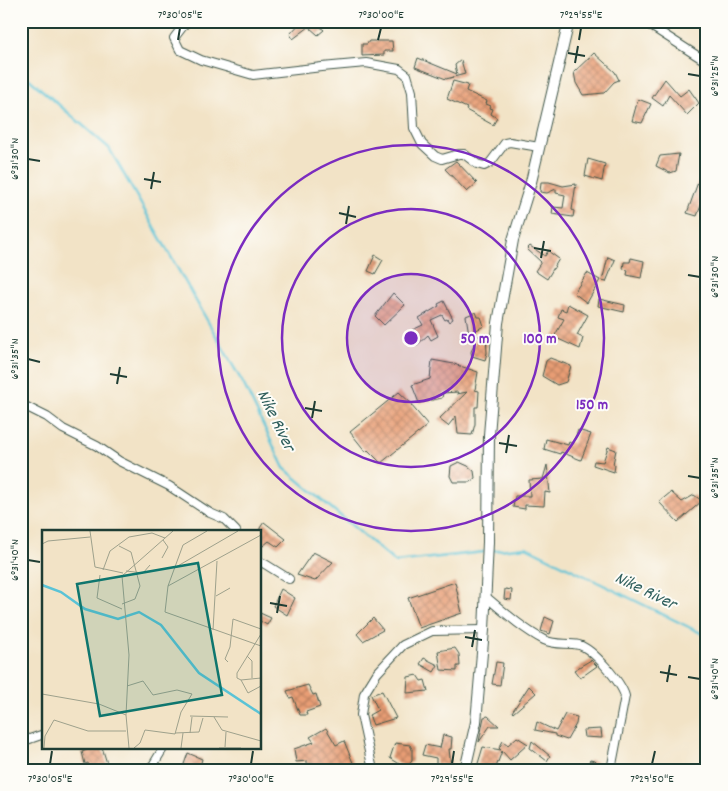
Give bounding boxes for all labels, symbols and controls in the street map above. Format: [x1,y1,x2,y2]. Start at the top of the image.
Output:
text: 7°30'05"E [158,7,203,24]
text: 7°30'00"E [358,7,404,24]
text: 7°29'55"E [560,7,603,24]
text: 6°31'25"N [707,55,724,97]
text: 6°31'30"N [7,138,24,180]
text: 6°31'30"N [707,256,724,298]
centre of rings [402,329,420,347]
text: 50 m [461,329,489,351]
text: 100 m [523,329,557,351]
text: 6°31'35"N [7,338,24,380]
water label: Nike River [249,386,302,458]
text: 150 m [576,395,608,417]
text: 6°31'35"N [707,457,724,499]
inset map [42,530,261,748]
text: 6°31'40"N [7,539,24,581]
water label: Nike River [610,566,682,619]
text: 6°31'40"N [707,658,724,700]
text: 7°30'05"E [28,771,73,788]
text: 7°30'00"E [228,771,274,788]
text: 7°29'55"E [431,771,474,788]
text: 7°29'50"E [630,771,674,788]

